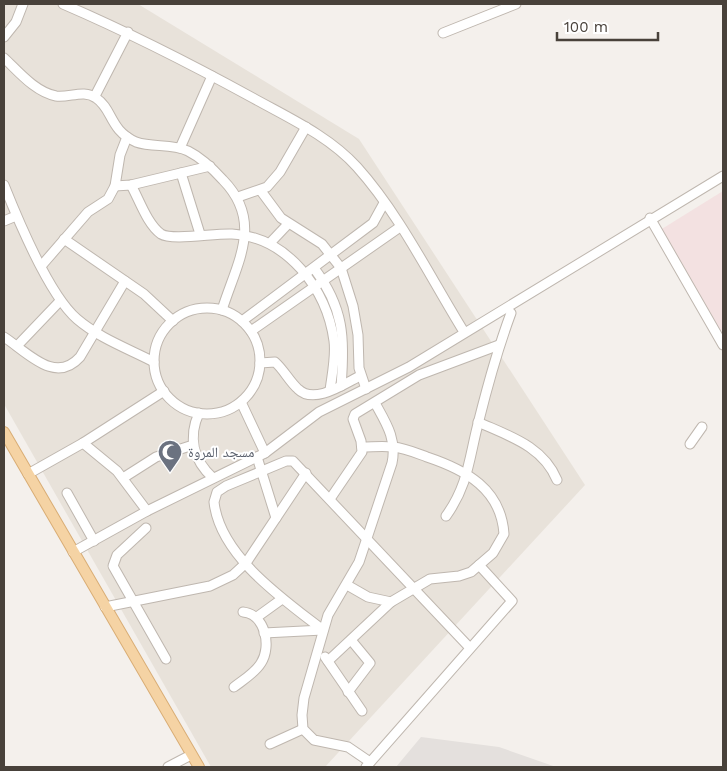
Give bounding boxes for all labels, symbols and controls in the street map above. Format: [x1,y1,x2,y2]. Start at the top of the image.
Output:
scale bar [557,10,658,42]
text: 100 m [564,18,608,36]
mosque icon: مسجد المروة [157,439,183,473]
place label: مسجد المروة [188,444,254,461]

